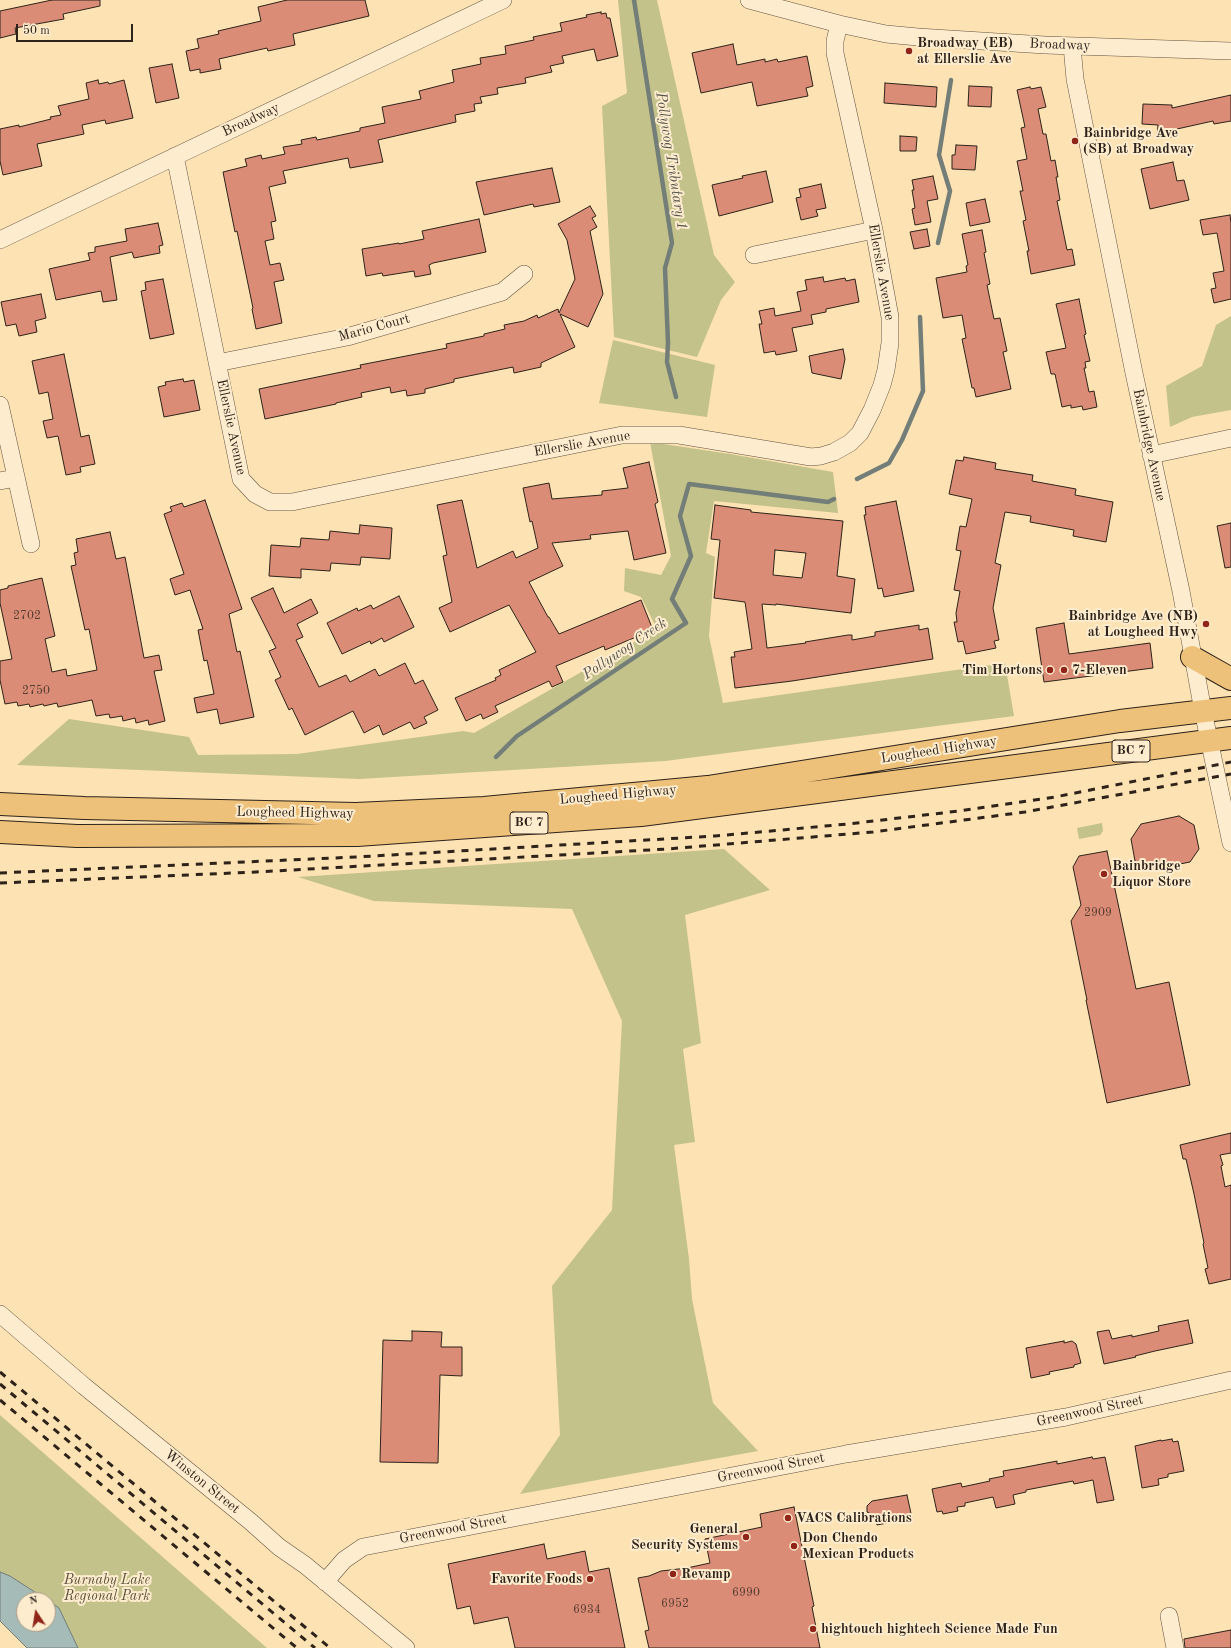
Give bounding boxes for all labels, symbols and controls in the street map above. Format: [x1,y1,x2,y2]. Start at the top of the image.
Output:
scale bar [18,16,135,42]
text: 50 m [23,25,50,37]
place label: Broadway (EB) at Ellerslie Ave [917,35,1013,68]
street label: Broadway [1029,36,1091,54]
marker: Broadway (EB) at Ellerslie Ave [904,46,914,56]
water label: Pollywog Tributary 1 [651,91,691,231]
street label: Broadway [220,99,282,141]
place label: Bainbridge Ave (SB) at Broadway [1083,125,1194,158]
marker: Bainbridge Ave (SB) at Broadway [1070,136,1080,146]
street label: Ellerslie Avenue [864,222,898,322]
street label: Mario Court [336,310,412,346]
street label: Ellerslie Avenue [213,377,249,477]
street label: Bainbridge Avenue [1129,387,1169,503]
street label: Ellerslie Avenue [532,427,632,461]
place label: Bainbridge Ave (NB) at Lougheed Hwy [1068,608,1198,640]
house number: 2702 [13,609,41,623]
water label: Pollywog Creek [579,614,671,684]
marker: Bainbridge Ave (NB) at Lougheed Hwy [1201,619,1211,629]
place label: Tim Hortons [962,662,1042,678]
place label: 7-Eleven [1072,662,1127,678]
marker: Tim Hortons [1045,665,1055,675]
marker: 7-Eleven [1059,665,1069,675]
house number: 2750 [22,684,50,698]
street label: Lougheed Highway [880,733,998,767]
road number: BC 7 [1112,740,1150,762]
street label: Lougheed Highway [559,782,677,808]
street label: Lougheed Highway [236,804,354,822]
road number: BC 7 [510,812,548,834]
place label: Bainbridge Liquor Store [1112,858,1191,890]
marker: Bainbridge Liquor Store [1099,869,1109,879]
house number: 2909 [1084,906,1112,920]
street label: Greenwood Street [1035,1391,1145,1431]
street label: Winston Street [161,1446,243,1518]
street label: Greenwood Street [716,1449,826,1487]
street label: Greenwood Street [398,1510,508,1548]
place label: VACS Calibrations [796,1510,912,1526]
marker: VACS Calibrations [783,1513,793,1523]
place label: General Security Systems [631,1521,738,1554]
place label: Don Chendo Mexican Products [802,1530,914,1562]
marker: General Security Systems [741,1532,751,1542]
marker: Don Chendo Mexican Products [789,1541,799,1551]
place label: Revamp [681,1566,731,1582]
marker: Revamp [668,1569,678,1579]
place label: Favorite Foods [491,1571,582,1587]
park label: Burnaby Lake Regional Park [64,1572,150,1604]
marker: Favorite Foods [585,1574,595,1584]
house number: 6990 [732,1586,760,1600]
north arrow [16,1592,56,1632]
text: N [28,1594,39,1607]
house number: 6952 [661,1597,689,1611]
house number: 6934 [573,1603,601,1617]
place label: hightouch hightech Science Made Fun [821,1621,1058,1637]
marker: hightouch hightech Science Made Fun [808,1624,818,1634]

